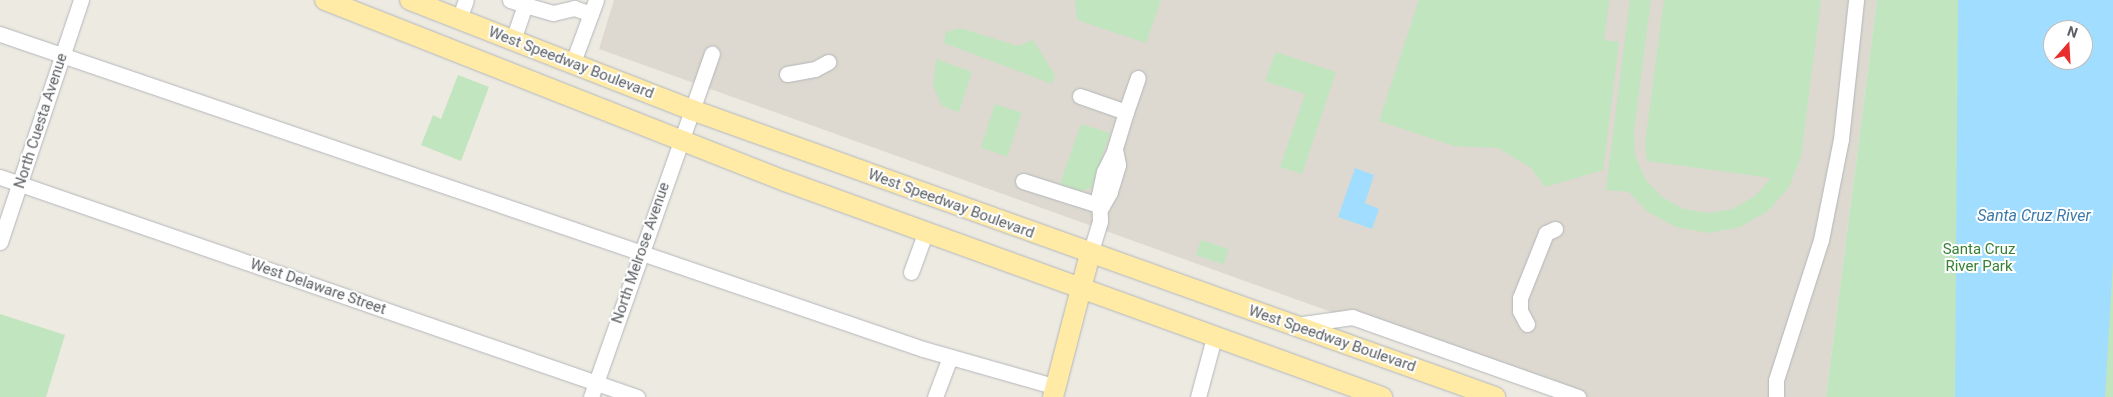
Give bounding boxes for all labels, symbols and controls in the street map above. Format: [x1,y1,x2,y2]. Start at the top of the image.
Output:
north arrow [2043,20,2093,70]
street label: West Speedway Boulevard [486,23,656,103]
text: N [2065,23,2080,41]
street label: North Cuesta Avenue [11,51,71,191]
street label: West Speedway Boulevard [865,166,1037,242]
street label: North Melrose Avenue [608,180,674,326]
water label: Santa Cruz River [1977,206,2091,226]
park label: Santa Cruz River Park [1943,240,2015,275]
street label: West Delaware Street [248,255,388,319]
street label: West Speedway Boulevard [1246,302,1418,376]

